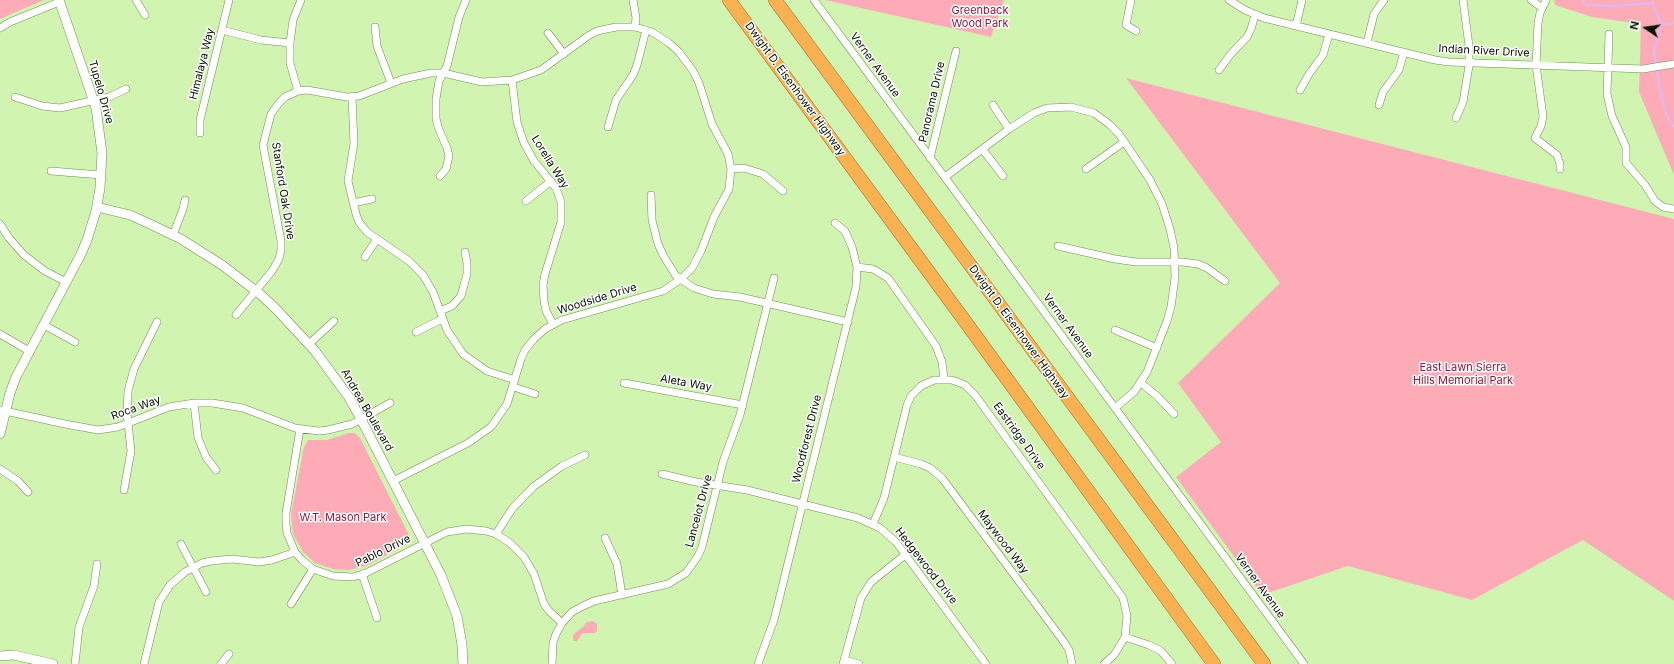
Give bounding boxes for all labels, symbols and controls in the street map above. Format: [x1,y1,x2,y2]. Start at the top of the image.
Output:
park label: Greenback Wood Park [952,4,1008,30]
north arrow [1626,8,1666,48]
street label: Dwight D. Eisenhower Highway [742,20,848,158]
text: N [1627,20,1642,31]
street label: Himalaya Way [187,27,217,101]
street label: Verner Avenue [847,30,903,100]
street label: Indian River Drive [1438,42,1530,60]
street label: Tupelo Drive [86,59,116,125]
street label: Panorama Drive [916,60,948,144]
street label: Lorella Way [528,133,572,191]
street label: Stanford Oak Drive [269,141,297,241]
street label: Dwight D. Eisenhower Highway [966,263,1072,401]
street label: Woodside Drive [556,281,638,317]
street label: Verner Avenue [1040,291,1096,361]
park label: East Lawn Sierra Hills Memorial Park [1413,361,1513,387]
street label: Andrea Boulevard [338,367,396,453]
street label: Aleta Way [659,372,713,394]
street label: Roca Way [109,393,163,423]
street label: Woodforest Drive [790,393,824,485]
street label: Eastridge Drive [990,400,1048,472]
street label: Lancelot Drive [683,473,715,549]
street label: Maywood Way [975,508,1031,576]
park label: W.T. Mason Park [299,511,387,525]
street label: Hedgewood Drive [892,525,960,607]
street label: Pablo Drive [353,532,413,570]
street label: Verner Avenue [1232,551,1288,621]

